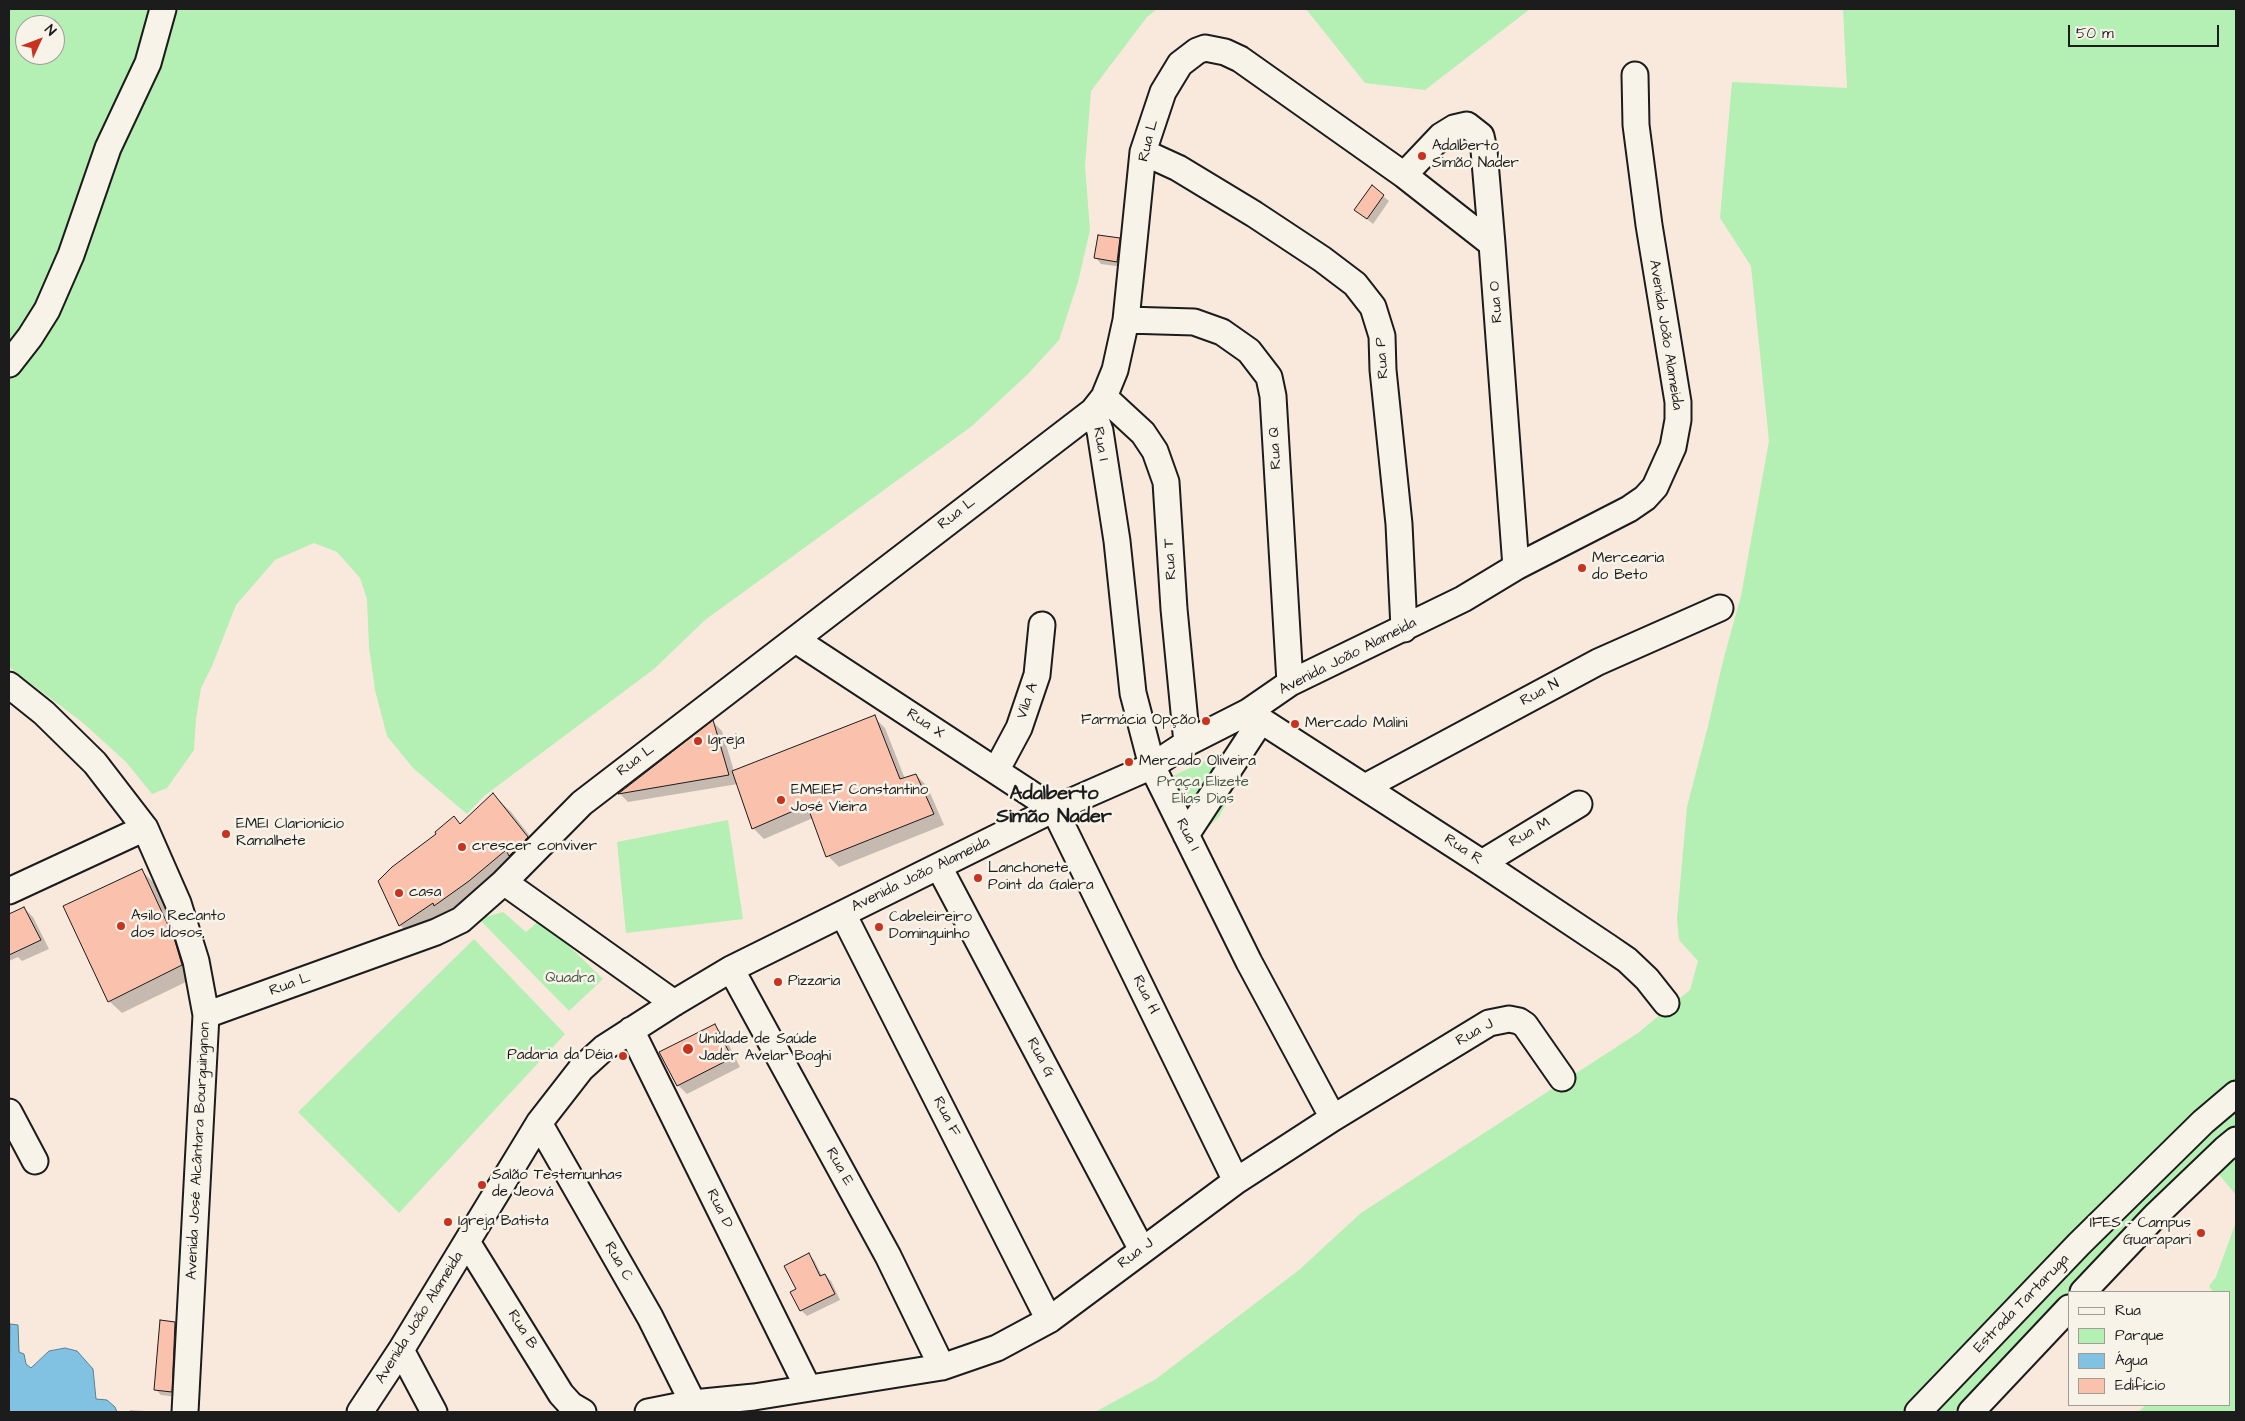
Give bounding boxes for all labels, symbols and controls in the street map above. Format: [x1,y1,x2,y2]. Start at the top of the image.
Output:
north arrow [15,15,65,65]
scale bar [2070,15,2221,47]
text: N [40,20,61,40]
text: 50 m [2076,23,2114,44]
street label: Rua L [1135,118,1163,164]
place label: Adalberto Simão Nader [1432,138,1519,173]
marker: Adalberto Simão Nader [1416,150,1428,162]
street label: Avenida João Alameida [1644,259,1686,411]
street label: Rua O [1487,280,1507,324]
street label: Rua P [1373,337,1393,379]
street label: Rua I [1088,426,1112,462]
street label: Rua Q [1266,426,1286,470]
street label: Rua L [935,494,979,534]
street label: Rua T [1161,538,1181,580]
place label: Mercearia do Beto [1592,550,1664,585]
marker: Mercearia do Beto [1576,562,1588,574]
street label: Avenida João Alameida [1276,614,1420,700]
street label: Rua N [1518,675,1562,711]
street label: Vila A [1013,680,1043,722]
street label: Rua X [903,705,947,743]
place label: Farmácia Opção [1081,712,1196,730]
marker: Farmácia Opção [1200,715,1212,727]
place label: Mercado Malini [1305,715,1407,733]
marker: Mercado Malini [1289,718,1301,730]
place label: Igreja [708,732,745,750]
marker: Igreja [692,735,704,747]
street label: Rua L [614,741,658,781]
place label: Mercado Oliveira [1139,753,1256,771]
marker: Mercado Oliveira [1123,756,1135,768]
park label: Praça Elizete Elias Dias [1157,774,1249,809]
place label: EMEIEF Constantino José Vieira [791,782,928,817]
district label: Adalberto Simão Nader [996,783,1112,830]
marker: EMEIEF Constantino José Vieira [775,794,787,806]
street label: Rua M [1506,814,1554,852]
place label: EMEI Clarionício Ramalhete [236,816,344,851]
street label: Rua I [1171,816,1203,854]
marker: EMEI Clarionício Ramalhete [220,828,232,840]
street label: Rua R [1440,831,1486,869]
street label: Avenida João Alameida [849,834,993,916]
place label: crescer conviver [472,838,597,856]
marker: crescer conviver [456,841,468,853]
place label: Lanchonete Point da Galera [988,860,1094,895]
marker: Lanchonete Point da Galera [972,872,984,884]
place label: casa [409,884,441,902]
marker: casa [393,887,405,899]
place label: Asilo Recanto dos Idosos. [131,908,225,943]
place label: Cabeleireiro Dominguinho [889,909,972,944]
marker: Asilo Recanto dos Idosos. [115,920,127,932]
marker: Cabeleireiro Dominguinho [873,921,885,933]
street label: Rua L [267,969,313,1001]
park label: Quadra [545,970,595,988]
place label: Pizzaria [788,973,840,991]
street label: Rua H [1128,973,1162,1017]
marker: Pizzaria [772,976,784,988]
street label: Rua J [1453,1015,1497,1051]
street label: Avenida José Alcântara Bourguingnon [183,1022,215,1280]
place label: Unidade de Saúde Jader Avelar Boghi [699,1031,831,1066]
street label: Rua G [1022,1035,1058,1081]
marker: Unidade de Saúde Jader Avelar Boghi [681,1042,695,1056]
place label: Padaria da Déia [507,1047,613,1065]
marker: Padaria da Déia [617,1050,629,1062]
street label: Rua F [928,1094,964,1140]
street label: Rua E [821,1145,857,1189]
place label: Salão Testemunhas de Jeová [492,1167,622,1202]
marker: Salão Testemunhas de Jeová [476,1179,488,1191]
street label: Rua D [702,1186,736,1232]
place label: Igreja Batista [458,1213,549,1231]
place label: IFES - Campus Guarapari [2090,1215,2191,1250]
marker: Igreja Batista [442,1216,454,1228]
marker: IFES - Campus Guarapari [2195,1227,2207,1239]
street label: Rua J [1115,1235,1157,1273]
street label: Rua C [600,1239,636,1285]
street label: Avenida João Alameida [372,1249,468,1387]
street label: Estrada Tartaruga [1970,1251,2074,1357]
legend [2068,1291,2230,1406]
text: Rua [2115,1300,2141,1321]
street label: Rua B [503,1307,541,1353]
text: Parque [2115,1325,2164,1346]
text: Água [2115,1350,2148,1371]
text: Edifício [2115,1375,2165,1396]

